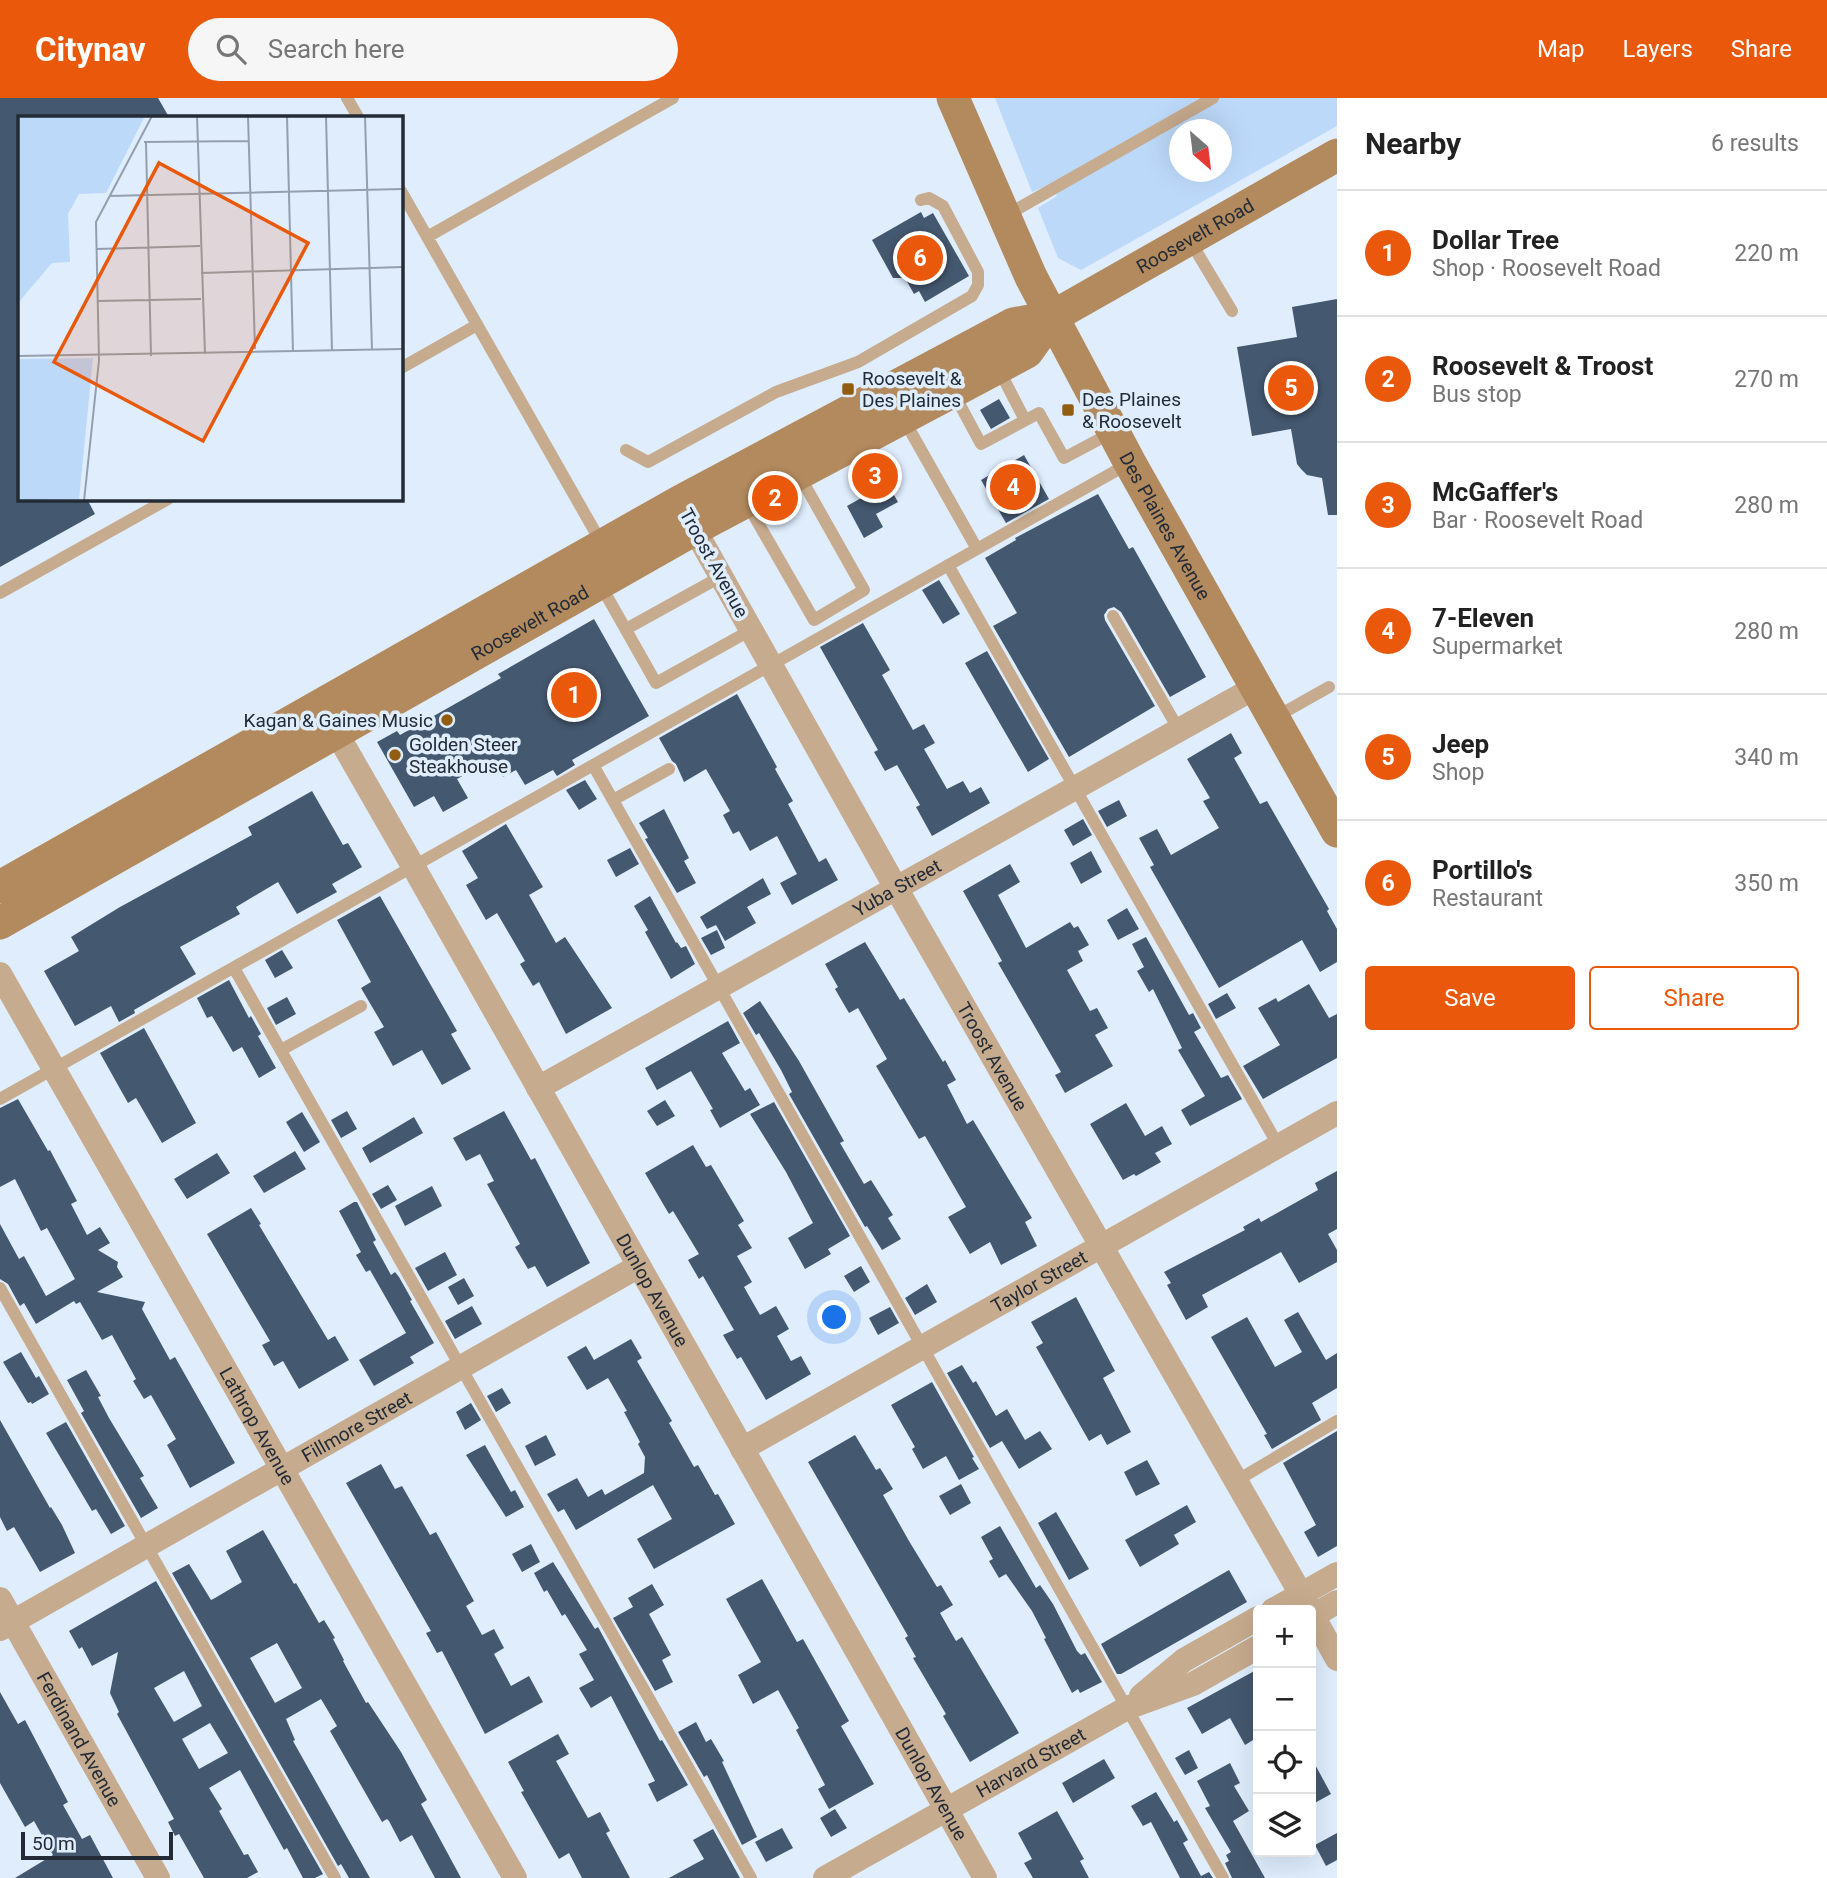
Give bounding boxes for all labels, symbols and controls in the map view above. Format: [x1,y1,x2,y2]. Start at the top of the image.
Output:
search box [188,18,678,81]
text: Citynav [35,30,146,69]
icon: search [212,30,250,68]
text: Search here [268,34,405,64]
text: Map [1537,35,1585,63]
text: Layers [1623,35,1693,63]
text: Share [1731,35,1792,63]
inset map [18,116,402,500]
north arrow [1169,119,1232,182]
text: Nearby [1365,126,1461,161]
text: 6 results [1711,130,1799,157]
street label: Roosevelt Road [1132,193,1258,278]
text: Dollar Tree [1432,225,1559,255]
pin: 6 [897,232,943,284]
text: 1 [1381,240,1395,267]
text: 220 m [1734,240,1799,267]
text: Shop · Roosevelt Road [1432,255,1661,282]
text: Roosevelt & Troost [1432,351,1653,381]
pin: 5 [1268,362,1314,414]
text: 2 [1381,366,1395,393]
text: 270 m [1734,366,1799,393]
place label: Roosevelt & Des Plaines [862,367,962,412]
marker: Roosevelt & Des Plaines [840,381,856,397]
text: Bus stop [1432,381,1522,408]
place label: Des Plaines & Roosevelt [1082,388,1182,433]
marker: Des Plaines & Roosevelt [1060,402,1076,418]
street label: Des Plaines Avenue [1115,448,1216,604]
pin: 3 [852,450,898,502]
pin: 4 [990,461,1036,513]
pin: 2 [752,472,798,524]
text: McGaffer's [1432,477,1558,507]
text: 3 [1381,492,1395,519]
text: 280 m [1734,492,1799,519]
street label: Troost Avenue [675,504,753,622]
text: Bar · Roosevelt Road [1432,507,1643,534]
street label: Roosevelt Road [467,580,593,665]
text: 7-Eleven [1432,603,1534,633]
text: 4 [1381,618,1395,645]
text: 280 m [1734,618,1799,645]
text: Supermarket [1432,633,1563,660]
pin: 1 [551,669,597,721]
place label: Kagan & Gaines Music [244,709,433,732]
marker: Kagan & Gaines Music [439,712,455,728]
text: Jeep [1432,729,1489,759]
place label: Golden Steer Steakhouse [409,733,518,778]
text: 5 [1381,744,1395,771]
text: 340 m [1734,744,1799,771]
marker: Golden Steer Steakhouse [387,747,403,763]
text: Shop [1432,759,1484,786]
street label: Yuba Street [849,854,945,921]
text: Portillo's [1432,855,1533,885]
text: 6 [1381,870,1395,897]
text: 350 m [1734,870,1799,897]
text: Restaurant [1432,885,1543,912]
button: Save [1365,966,1575,1030]
button: Share [1589,966,1799,1030]
street label: Troost Avenue [952,998,1033,1115]
street label: Dunlop Avenue [612,1229,694,1351]
street label: Taylor Street [987,1245,1091,1317]
your location [817,1300,851,1334]
street label: Lathrop Avenue [215,1363,300,1489]
street label: Fillmore Street [297,1386,416,1467]
map controls [1253,1605,1316,1857]
button: + [1253,1605,1316,1668]
street label: Ferdinand Avenue [32,1668,127,1810]
button: − [1253,1668,1316,1731]
street label: Harvard Street [972,1722,1089,1802]
street label: Dunlop Avenue [891,1723,973,1844]
button: locate [1253,1731,1316,1794]
button: layers [1253,1794,1316,1857]
scale bar [21,1829,173,1861]
text: 50 m [32,1832,75,1855]

